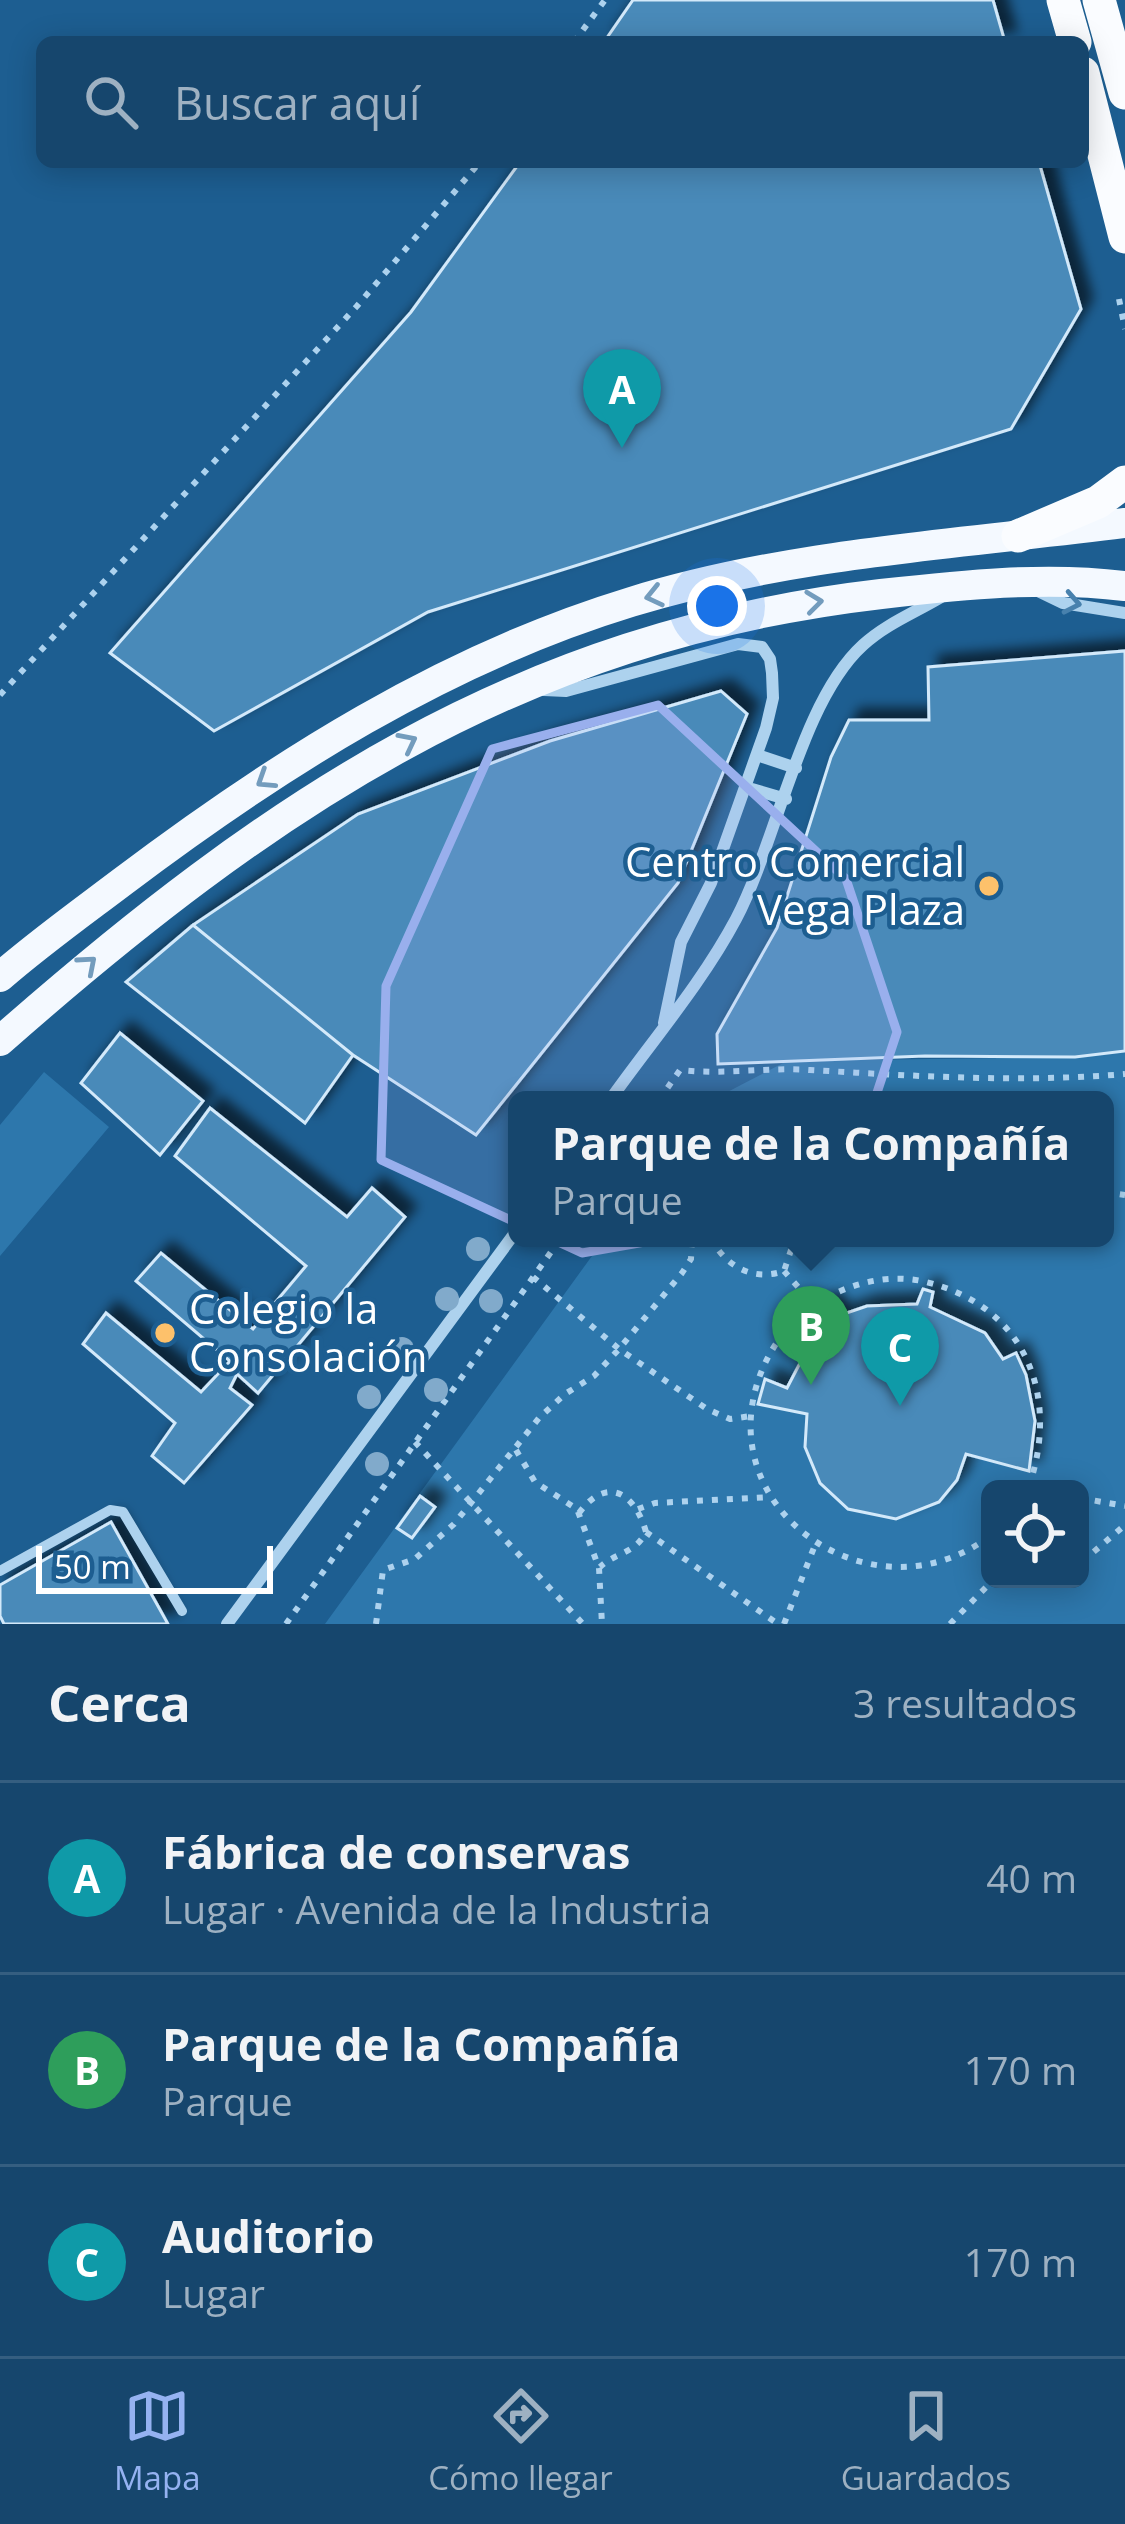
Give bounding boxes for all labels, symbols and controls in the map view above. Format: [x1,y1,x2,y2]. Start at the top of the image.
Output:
search box [36,36,1089,168]
icon: search [78,69,144,135]
text: Buscar aquí [174,72,420,133]
pin: A [583,349,661,448]
your location [687,576,747,636]
one-way arrow [644,582,664,607]
one-way arrow [1062,589,1082,615]
one-way arrow [804,590,824,616]
one-way arrow [396,733,417,756]
one-way arrow [256,766,278,788]
place label: Centro Comercial Vega Plaza [625,832,965,937]
marker: Centro Comercial Vega Plaza [976,873,1002,899]
one-way arrow [74,956,96,978]
popup [508,1091,1114,1247]
text: Parque de la Compañía [552,1112,1070,1173]
text: Parque [552,1173,683,1226]
place label: Colegio la Consolación [189,1279,427,1384]
pin: B [772,1286,850,1385]
pin: C [861,1307,939,1406]
marker: Colegio la Consolación [152,1320,178,1346]
map controls [981,1480,1089,1588]
button: locate [981,1480,1089,1588]
scale bar [36,1540,273,1593]
text: 50 m [54,1544,131,1589]
text: Cerca [48,1667,191,1737]
text: 3 resultados [853,1676,1077,1729]
text: Fábrica de conservas [162,1821,630,1882]
text: A [74,1851,100,1904]
text: 40 m [986,1851,1077,1904]
text: Lugar · Avenida de la Industria [162,1882,711,1935]
text: Parque de la Compañía [162,2013,680,2074]
text: B [74,2043,100,2096]
text: 170 m [964,2043,1077,2096]
text: Parque [162,2074,293,2127]
text: Auditorio [162,2205,374,2266]
text: C [75,2235,99,2288]
text: 170 m [964,2235,1077,2288]
text: Lugar [162,2266,265,2319]
tab: Mapa [114,2383,200,2500]
tab: Cómo llegar [428,2383,613,2500]
tab: Guardados [841,2383,1011,2500]

